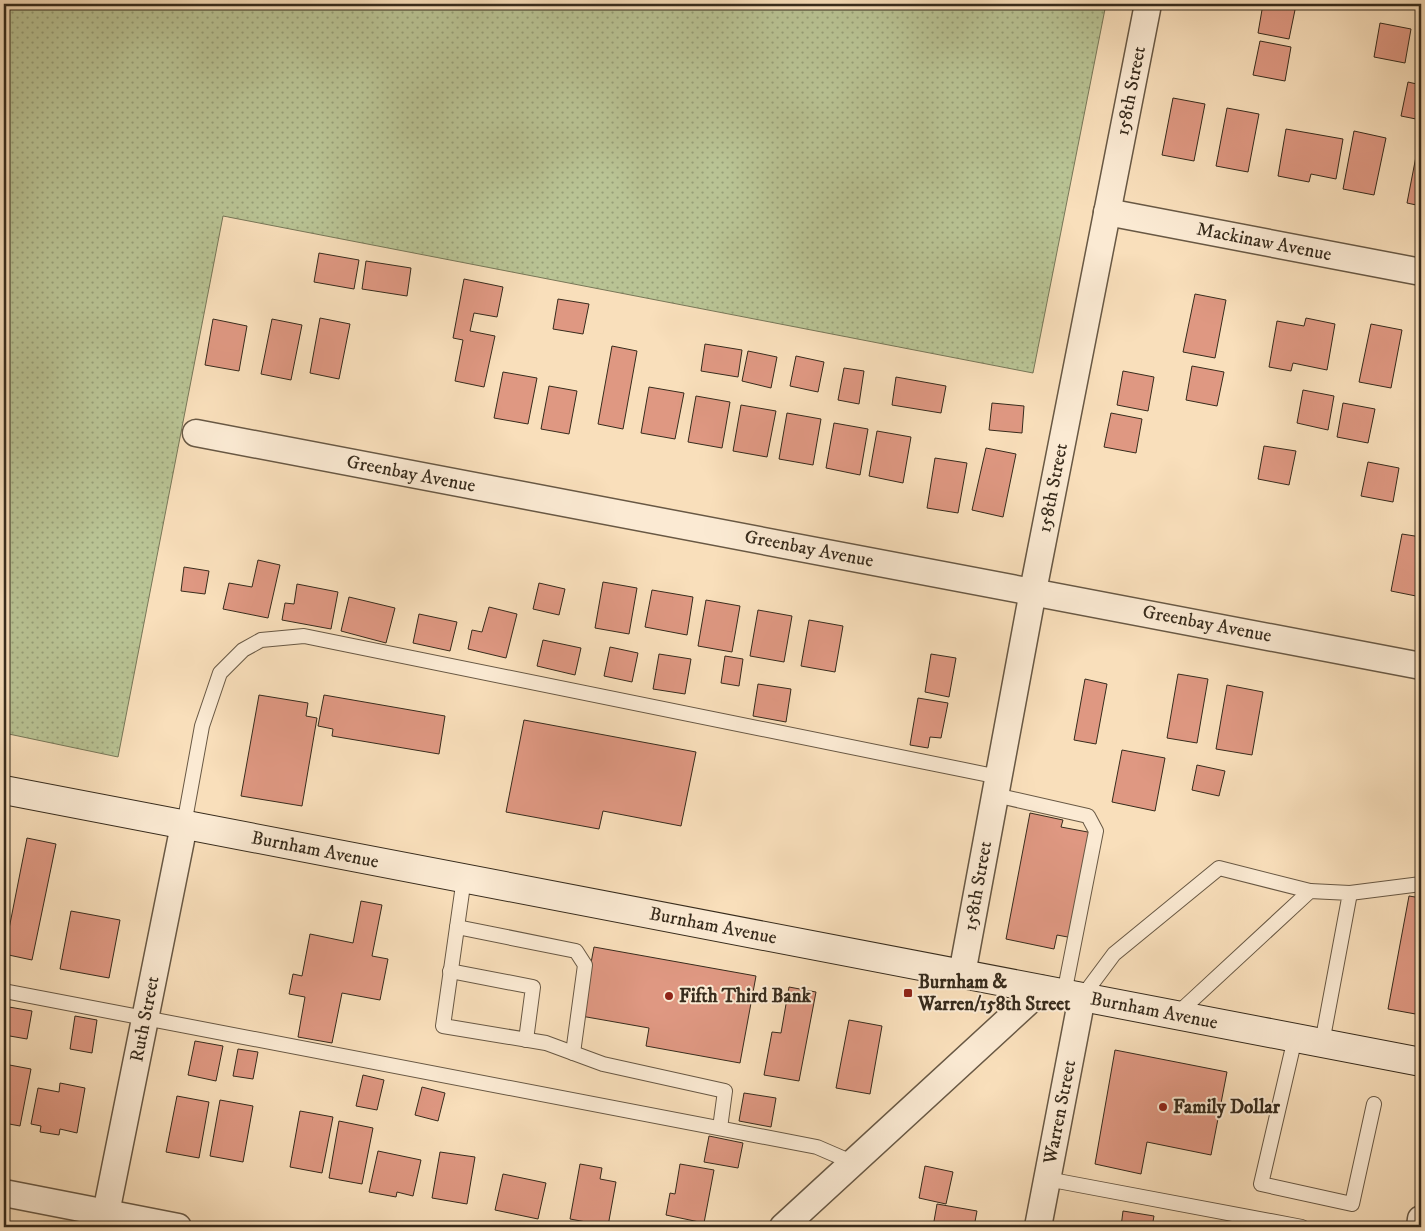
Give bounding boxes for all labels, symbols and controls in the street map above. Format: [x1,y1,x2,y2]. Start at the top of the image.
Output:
street label: 158th Street [1111,44,1151,138]
street label: Mackinaw Avenue [1195,218,1333,266]
street label: 158th Street [1033,441,1073,535]
street label: Greenbay Avenue [345,450,477,498]
street label: Greenbay Avenue [743,525,875,573]
street label: Greenbay Avenue [1141,600,1273,648]
street label: Burnham Avenue [249,826,381,874]
street label: 158th Street [959,839,997,933]
street label: Burnham Avenue [647,902,779,950]
place label: Burnham & Warren/158th Street [917,971,1071,1016]
street label: Ruth Street [125,974,165,1064]
place label: Fifth Third Bank [679,985,812,1008]
marker: Burnham & Warren/158th Street [902,987,914,999]
street label: Burnham Avenue [1088,987,1220,1035]
marker: Fifth Third Bank [663,990,675,1002]
street label: Warren Street [1038,1058,1081,1167]
place label: Family Dollar [1173,1096,1281,1119]
marker: Family Dollar [1157,1101,1169,1113]

